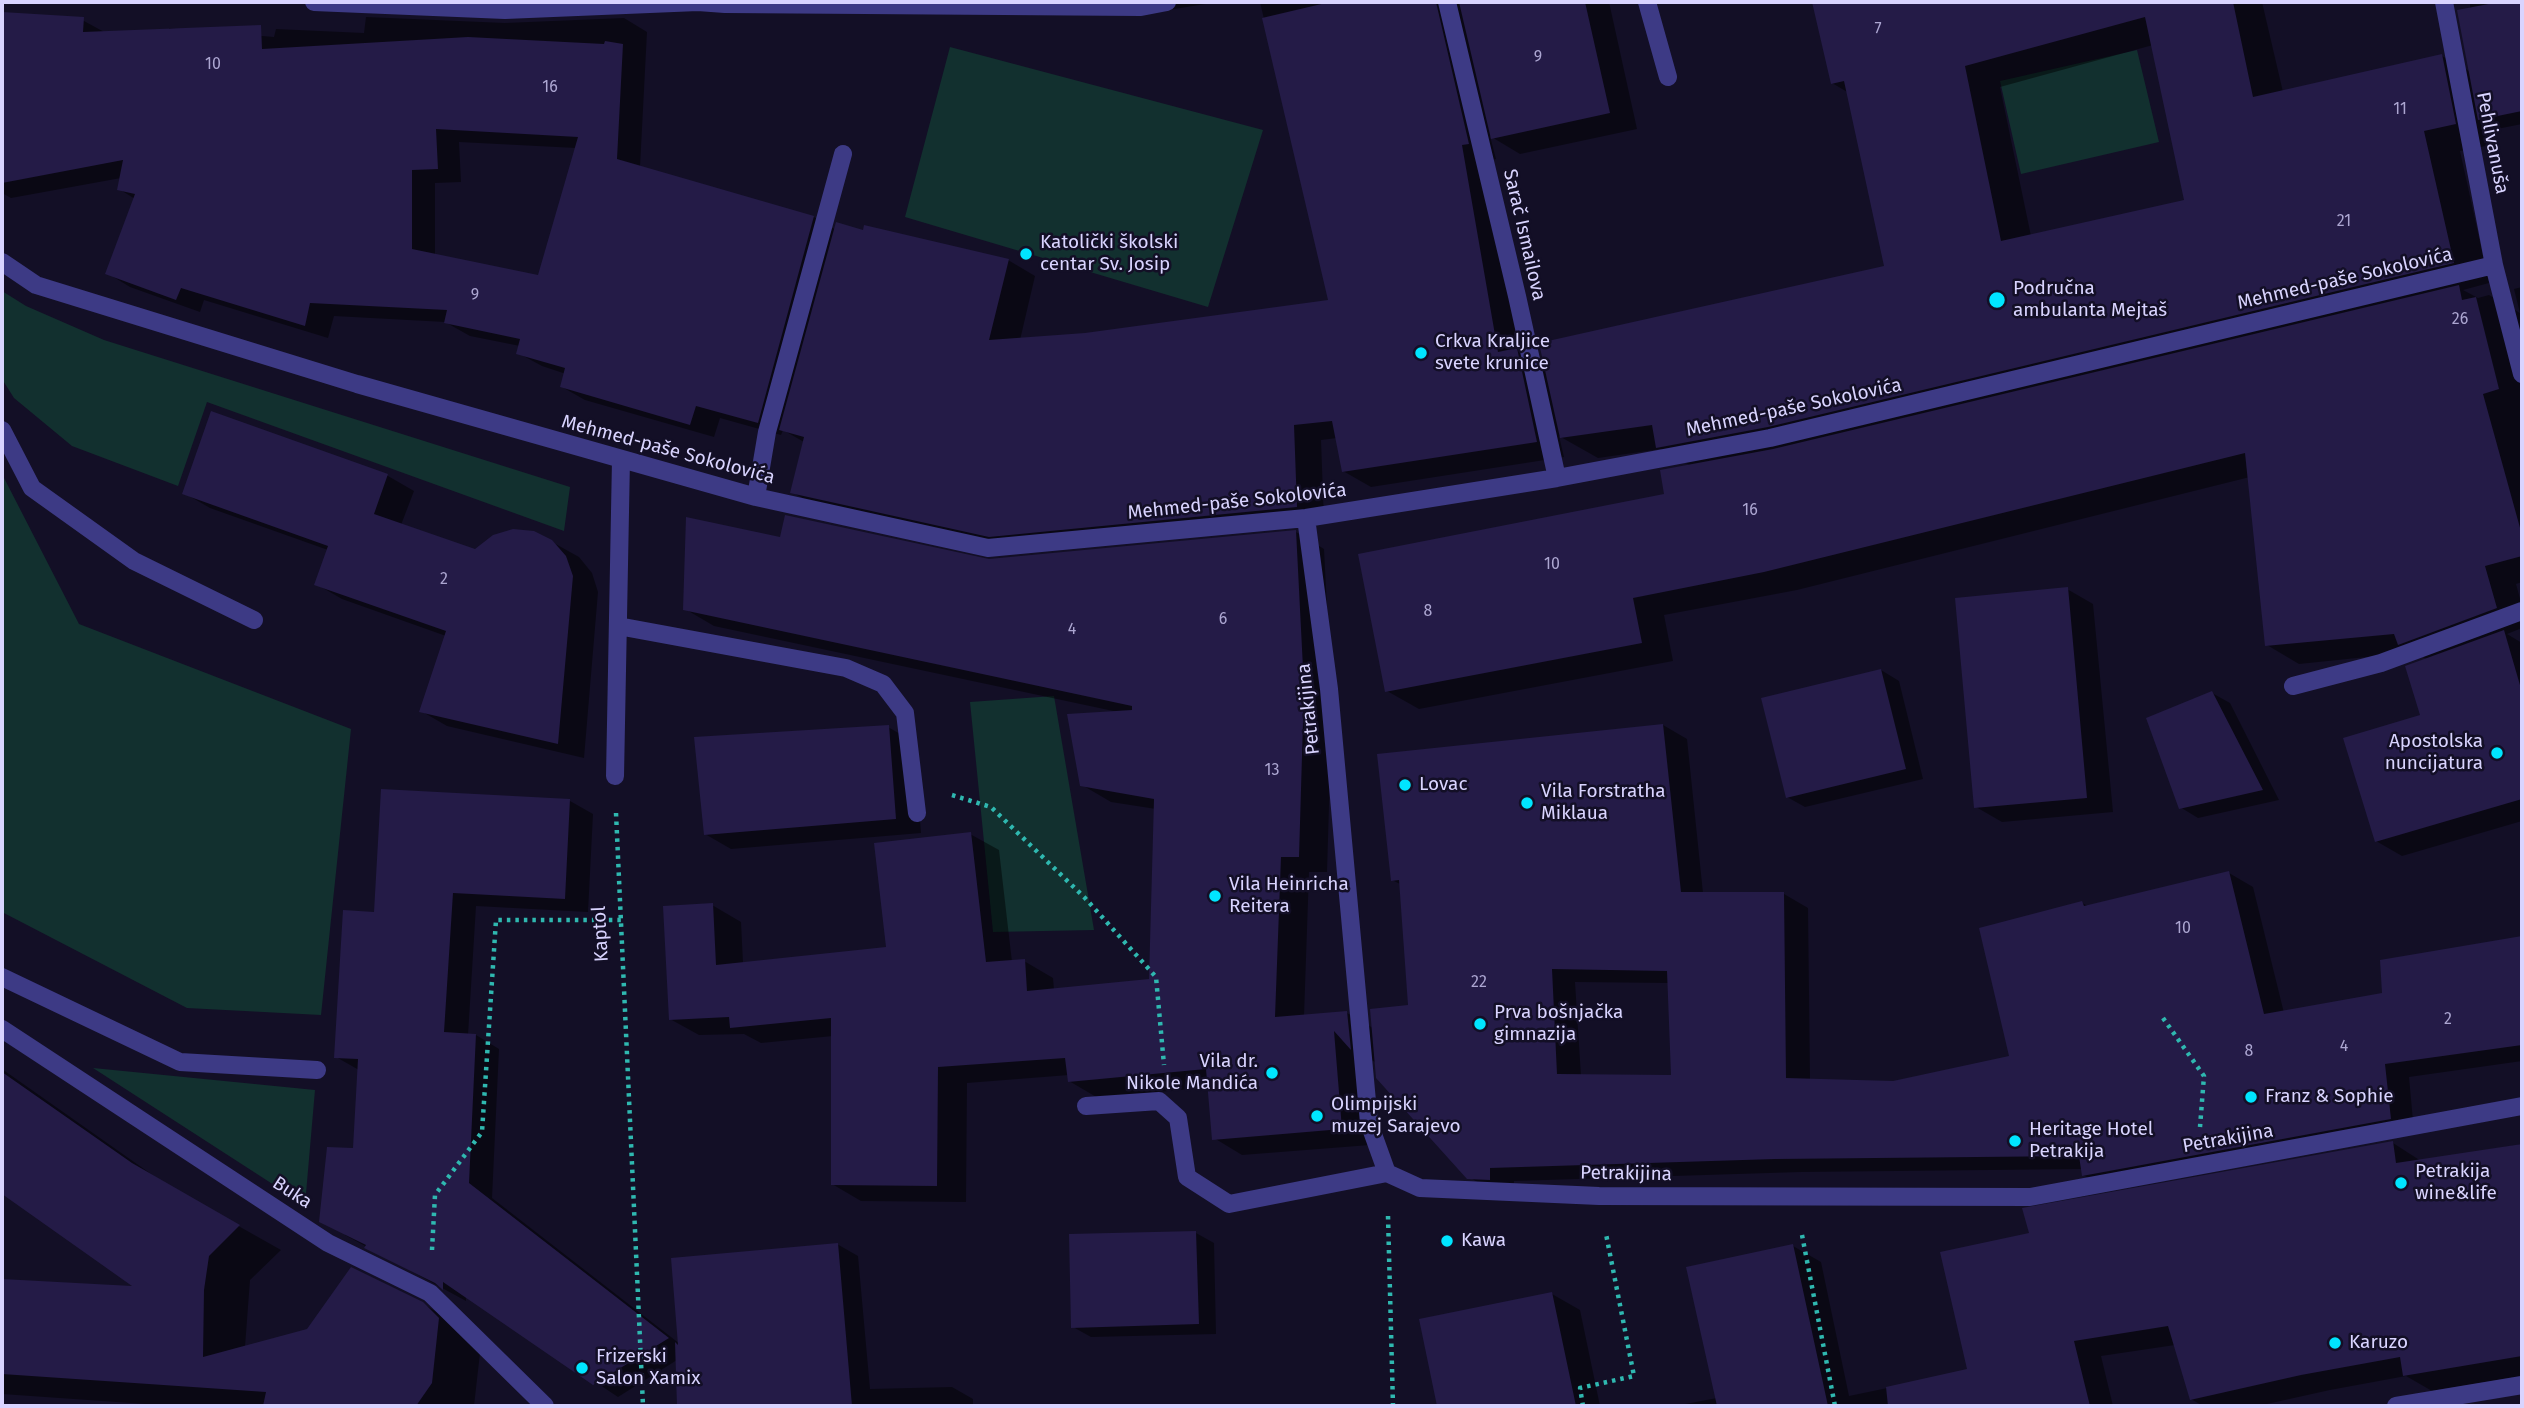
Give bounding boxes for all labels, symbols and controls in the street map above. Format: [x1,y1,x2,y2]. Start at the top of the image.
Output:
house number: 7 [1874,20,1882,40]
house number: 9 [1534,48,1542,68]
house number: 10 [205,55,221,75]
house number: 16 [542,78,558,98]
street label: Pehlivanuša [2471,90,2513,196]
house number: 11 [2393,100,2407,120]
street label: Sarač Ismailova [1498,167,1550,303]
house number: 21 [2337,212,2351,232]
place label: Katolički školski centar Sv. Josip [1040,232,1178,276]
street label: Mehmed-paše Sokolovića [2235,243,2455,315]
marker: Katolički školski centar Sv. Josip [1018,246,1034,262]
place label: Područna ambulanta Mejtaš [2013,278,2167,322]
house number: 9 [471,286,479,306]
marker: Područna ambulanta Mejtaš [1987,290,2007,310]
house number: 26 [2452,310,2468,330]
place label: Crkva Kraljice svete krunice [1435,331,1550,375]
marker: Crkva Kraljice svete krunice [1413,345,1429,361]
street label: Mehmed-paše Sokolovića [1684,374,1904,442]
street label: Mehmed-paše Sokolovića [559,411,777,489]
street label: Mehmed-paše Sokolovića [1126,479,1348,525]
house number: 16 [1742,501,1758,521]
house number: 10 [1544,555,1560,575]
house number: 2 [440,570,448,590]
house number: 8 [1424,602,1432,622]
house number: 6 [1219,610,1227,630]
house number: 4 [1068,620,1076,640]
street label: Petrakijina [1293,662,1325,756]
place label: Apostolska nuncijatura [2385,731,2483,775]
marker: Apostolska nuncijatura [2489,745,2505,761]
house number: 13 [1265,761,1279,781]
place label: Lovac [1419,774,1467,796]
marker: Lovac [1397,777,1413,793]
place label: Vila Forstratha Miklaua [1541,781,1666,825]
marker: Vila Forstratha Miklaua [1519,795,1535,811]
place label: Vila Heinricha Reitera [1229,874,1349,918]
marker: Vila Heinricha Reitera [1207,888,1223,904]
street label: Kaptol [588,905,614,963]
house number: 10 [2175,919,2191,939]
house number: 22 [1471,973,1487,993]
place label: Prva bošnjačka gimnazija [1494,1002,1623,1046]
house number: 2 [2444,1010,2452,1030]
marker: Prva bošnjačka gimnazija [1472,1016,1488,1032]
house number: 4 [2340,1037,2348,1057]
house number: 8 [2245,1042,2253,1062]
place label: Vila dr. Nikole Mandića [1126,1051,1258,1095]
marker: Vila dr. Nikole Mandića [1264,1065,1280,1081]
place label: Franz & Sophie [2265,1086,2394,1108]
marker: Franz & Sophie [2243,1089,2259,1105]
place label: Olimpijski muzej Sarajevo [1331,1094,1461,1138]
marker: Olimpijski muzej Sarajevo [1309,1108,1325,1124]
place label: Heritage Hotel Petrakija [2029,1119,2153,1163]
street label: Petrakijina [2181,1120,2275,1158]
marker: Heritage Hotel Petrakija [2007,1133,2023,1149]
place label: Petrakija wine&life [2415,1161,2497,1205]
street label: Petrakijina [1580,1162,1672,1186]
street label: Buka [268,1172,316,1214]
marker: Petrakija wine&life [2393,1175,2409,1191]
place label: Kawa [1461,1230,1506,1252]
marker: Kawa [1439,1233,1455,1249]
place label: Karuzo [2349,1332,2408,1354]
marker: Karuzo [2327,1335,2343,1351]
place label: Frizerski Salon Xamix [596,1346,701,1390]
marker: Frizerski Salon Xamix [574,1360,590,1376]

